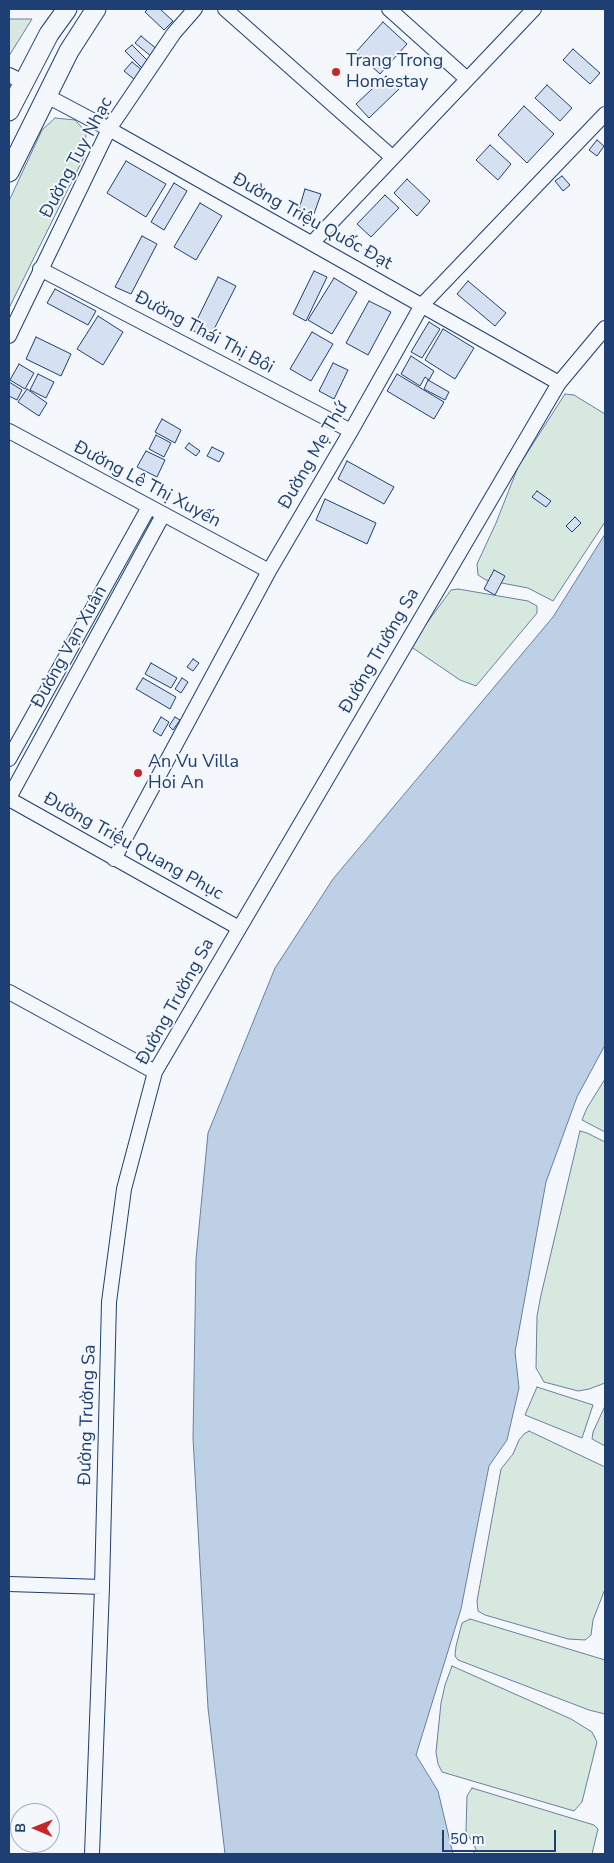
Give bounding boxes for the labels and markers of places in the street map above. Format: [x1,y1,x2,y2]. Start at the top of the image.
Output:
place label: Trang Trong Homestay [346,51,443,94]
marker: Trang Trong Homestay [330,66,342,78]
place label: An Vu Villa Hoi An [148,752,239,794]
marker: An Vu Villa Hoi An [132,767,144,779]

